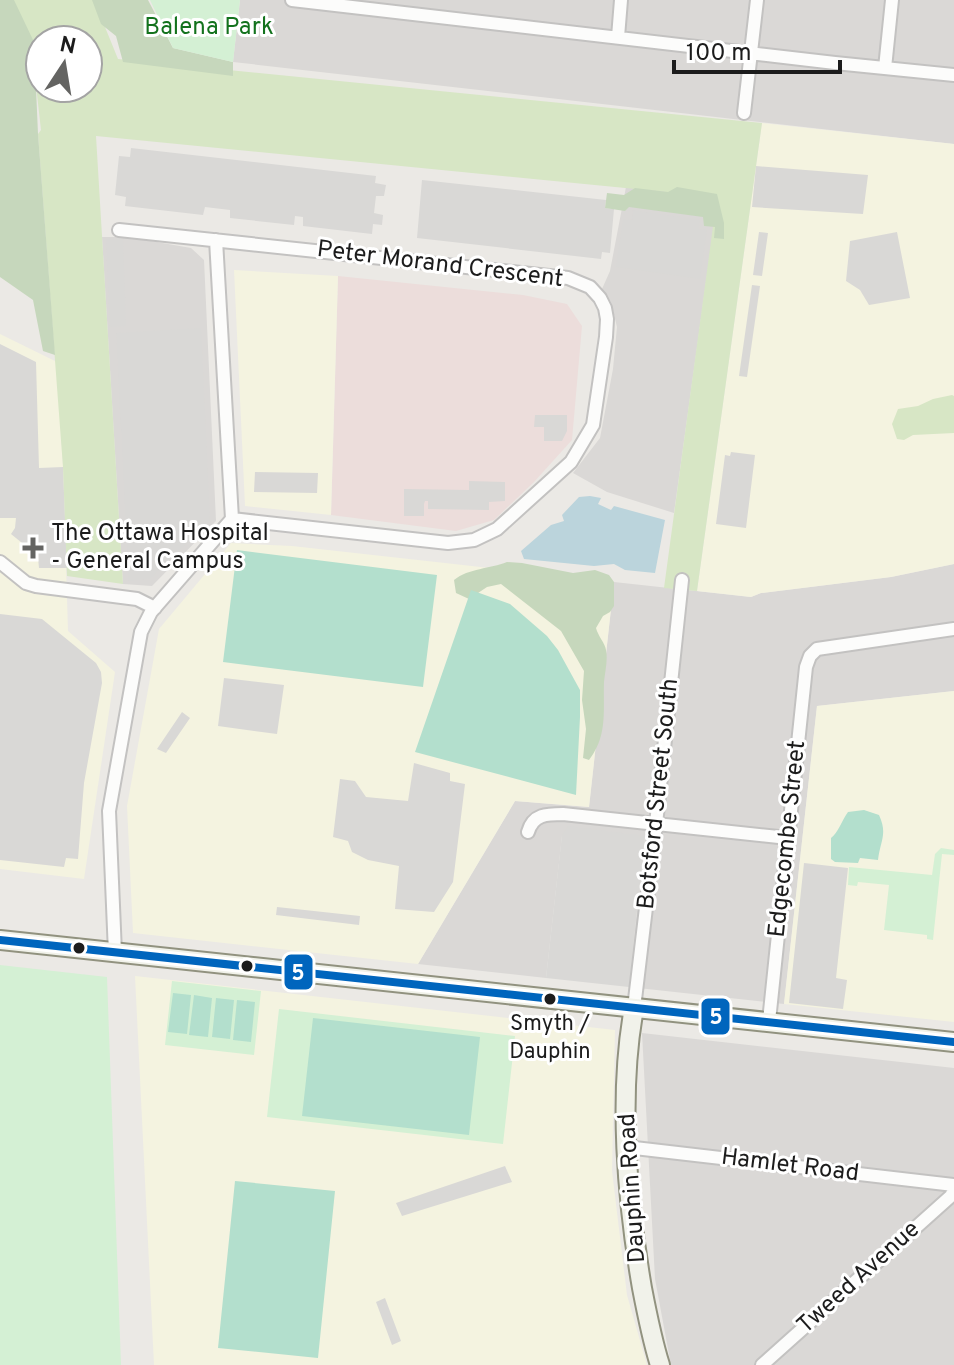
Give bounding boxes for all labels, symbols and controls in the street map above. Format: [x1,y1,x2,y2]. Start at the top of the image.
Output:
park label: Balena Park [144,13,274,43]
north arrow [24,24,104,104]
scale bar [674,24,840,74]
text: N [57,32,78,62]
text: 100 m [686,39,752,69]
street label: Peter Morand Crescent [315,235,565,295]
place label: The Ottawa Hospital - General Campus [51,519,269,577]
marker: The Ottawa Hospital - General Campus [22,537,44,559]
street label: Botsford Street South [632,677,686,911]
street label: Edgecombe Street [763,739,813,939]
unlabelled marker [71,940,87,956]
line badge: 5 [283,953,314,991]
unlabelled marker [239,958,255,974]
text: 5 [291,961,305,988]
marker: Smyth / Dauphin [542,991,558,1007]
line badge: 5 [700,997,731,1036]
text: 5 [709,1005,723,1032]
place label: Smyth / Dauphin [509,1011,591,1066]
street label: Dauphin Road [613,1112,653,1264]
street label: Hamlet Road [719,1143,861,1189]
street label: Tweed Avenue [791,1215,927,1341]

